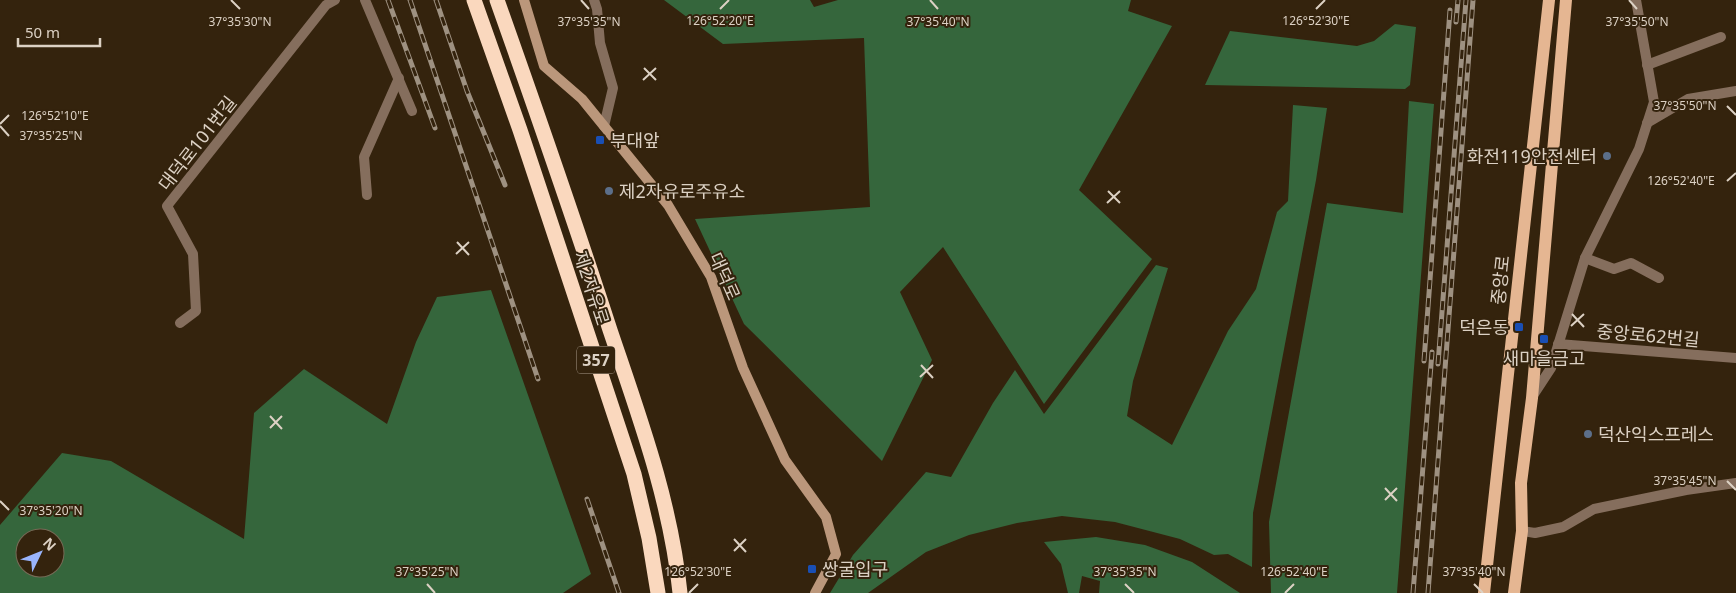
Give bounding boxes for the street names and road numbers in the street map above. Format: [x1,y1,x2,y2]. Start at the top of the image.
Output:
street label: 대덕로101번길 [153,91,241,195]
street label: 제2자유로 [569,248,615,328]
street label: 대덕로 [704,248,746,304]
street label: 중앙로 [1485,254,1515,306]
street label: 중앙로62번길 [1595,319,1701,351]
road number: 357 [577,346,615,374]

